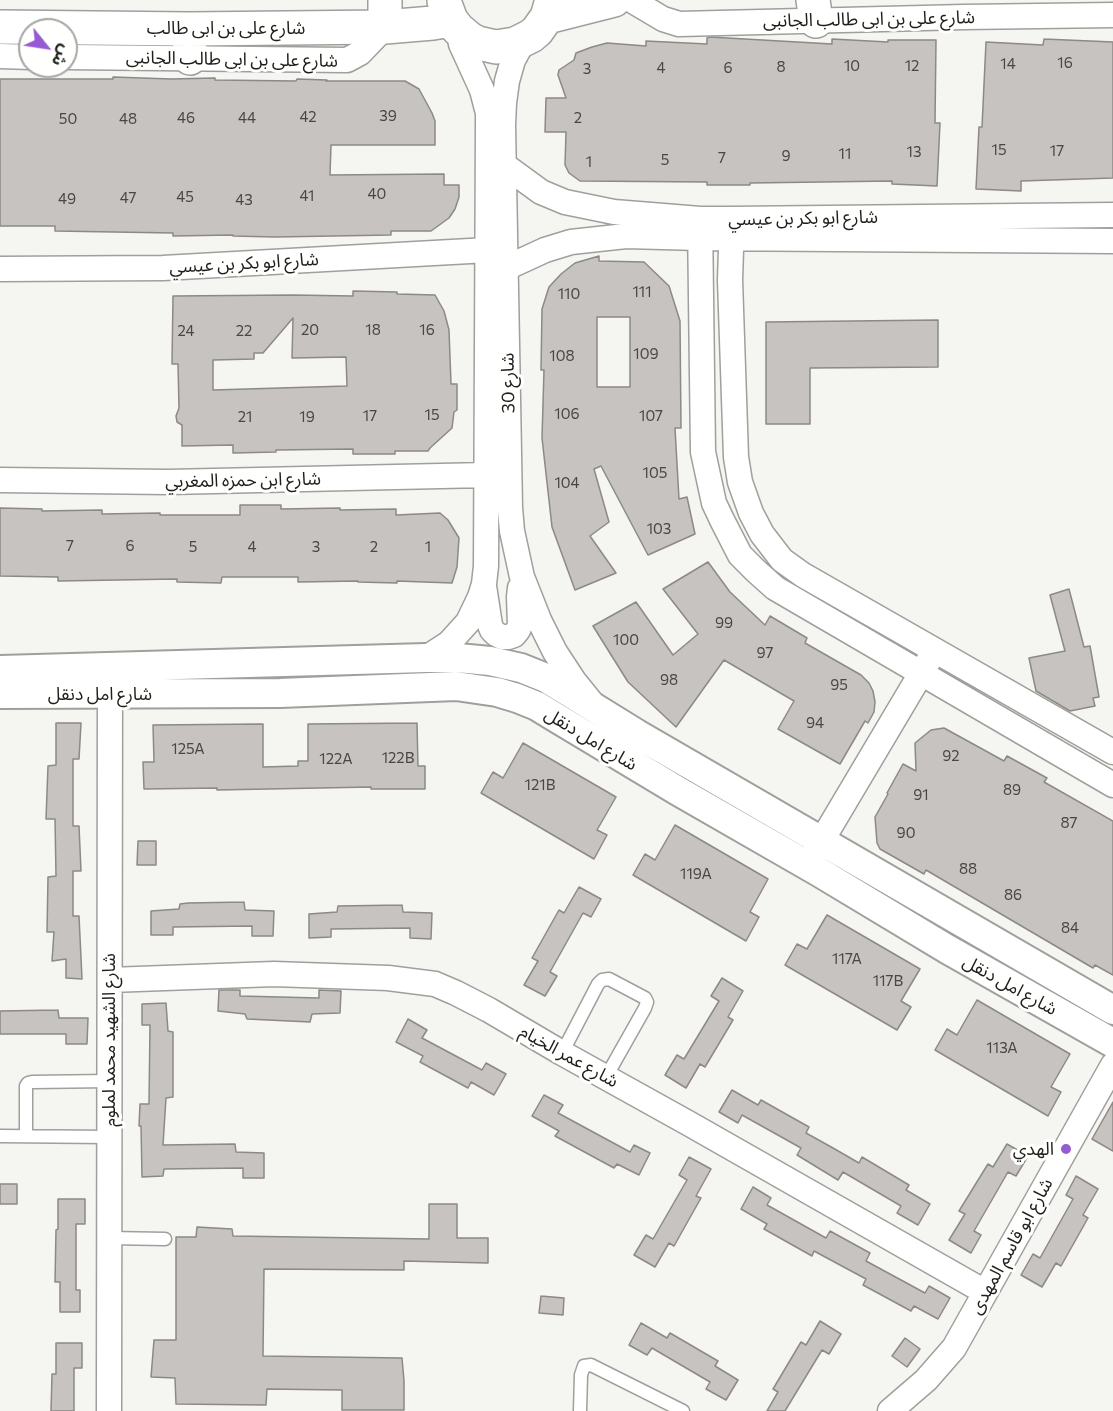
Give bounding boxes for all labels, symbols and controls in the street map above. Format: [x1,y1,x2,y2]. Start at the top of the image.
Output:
street label: شارع على بن ابى طالب الجانبى [763,6,975,32]
street label: شارع على بن ابى طالب [147,17,305,39]
north arrow [18,18,78,78]
text: ش [49,42,76,70]
street label: شارع على بن ابى طالب الجانبى [126,46,338,72]
house number: 16 [1057,54,1073,72]
house number: 14 [1000,55,1016,73]
house number: 10 [844,57,860,75]
house number: 12 [905,57,919,75]
house number: 8 [776,58,786,76]
house number: 4 [657,59,665,77]
house number: 6 [723,59,733,77]
house number: 3 [583,60,591,78]
house number: 39 [379,107,397,125]
house number: 42 [299,108,317,126]
house number: 46 [177,109,195,127]
house number: 44 [238,109,256,127]
house number: 2 [574,109,582,127]
house number: 50 [59,110,77,128]
house number: 48 [119,110,137,128]
house number: 15 [991,141,1007,159]
house number: 17 [1050,142,1064,160]
house number: 13 [907,143,921,161]
house number: 11 [839,145,851,163]
house number: 9 [781,147,791,165]
house number: 7 [718,149,726,167]
house number: 5 [661,151,669,169]
house number: 1 [586,153,592,171]
house number: 40 [368,185,386,203]
house number: 41 [300,187,314,205]
house number: 45 [176,188,194,206]
house number: 47 [120,189,136,207]
house number: 49 [58,190,76,208]
house number: 43 [235,191,253,209]
street label: شارع ابو بكر بن عيسي [728,206,878,230]
street label: شارع ابو بكر بن عيسي [169,248,319,278]
house number: 111 [632,283,652,301]
house number: 110 [558,285,580,303]
house number: 20 [301,321,319,339]
house number: 18 [365,321,381,339]
house number: 16 [419,321,435,339]
house number: 24 [177,322,195,340]
house number: 22 [236,322,252,340]
house number: 109 [633,345,659,363]
house number: 108 [549,347,575,365]
street label: شارع 30 [497,353,519,413]
house number: 106 [554,405,580,423]
house number: 15 [424,406,440,424]
house number: 17 [363,407,377,425]
house number: 107 [639,407,663,425]
house number: 21 [238,408,252,426]
house number: 19 [299,408,315,426]
house number: 105 [643,464,667,482]
street label: شارع ابن حمزه المغربي [165,468,321,492]
house number: 104 [554,474,580,492]
house number: 103 [647,520,671,538]
house number: 7 [66,537,74,555]
house number: 6 [125,537,135,555]
house number: 5 [189,538,197,556]
house number: 4 [248,538,256,556]
house number: 3 [312,538,320,556]
house number: 2 [370,538,378,556]
house number: 1 [425,538,431,556]
house number: 99 [715,614,733,632]
house number: 100 [613,631,639,649]
house number: 97 [757,644,773,662]
house number: 98 [660,671,678,689]
house number: 95 [830,676,848,694]
street label: شارع امل دنقل [48,683,152,705]
street label: شارع امل دنقل [541,703,641,775]
house number: 94 [806,714,824,732]
house number: 125A [171,740,205,758]
house number: 92 [942,747,960,765]
house number: 122B [382,749,414,767]
house number: 122A [319,750,353,768]
house number: 121B [525,776,555,794]
house number: 89 [1003,781,1021,799]
house number: 91 [913,786,929,804]
house number: 87 [1061,814,1077,832]
house number: 90 [897,824,915,842]
house number: 88 [959,860,977,878]
house number: 119A [680,865,712,883]
house number: 86 [1004,886,1022,904]
house number: 84 [1061,919,1079,937]
house number: 117A [832,950,862,968]
street label: شارع امل دنقل [959,950,1061,1020]
street label: شارع الشهيد محمد لملوم [98,953,120,1127]
house number: 117B [873,972,903,990]
street label: شارع عمر الخيام [516,1020,622,1092]
house number: 113A [986,1039,1018,1057]
place label: الهدي [1013,1138,1054,1160]
marker: الهدي [1059,1142,1073,1156]
street label: شارع ابو قاسم المهدى [965,1174,1057,1318]

